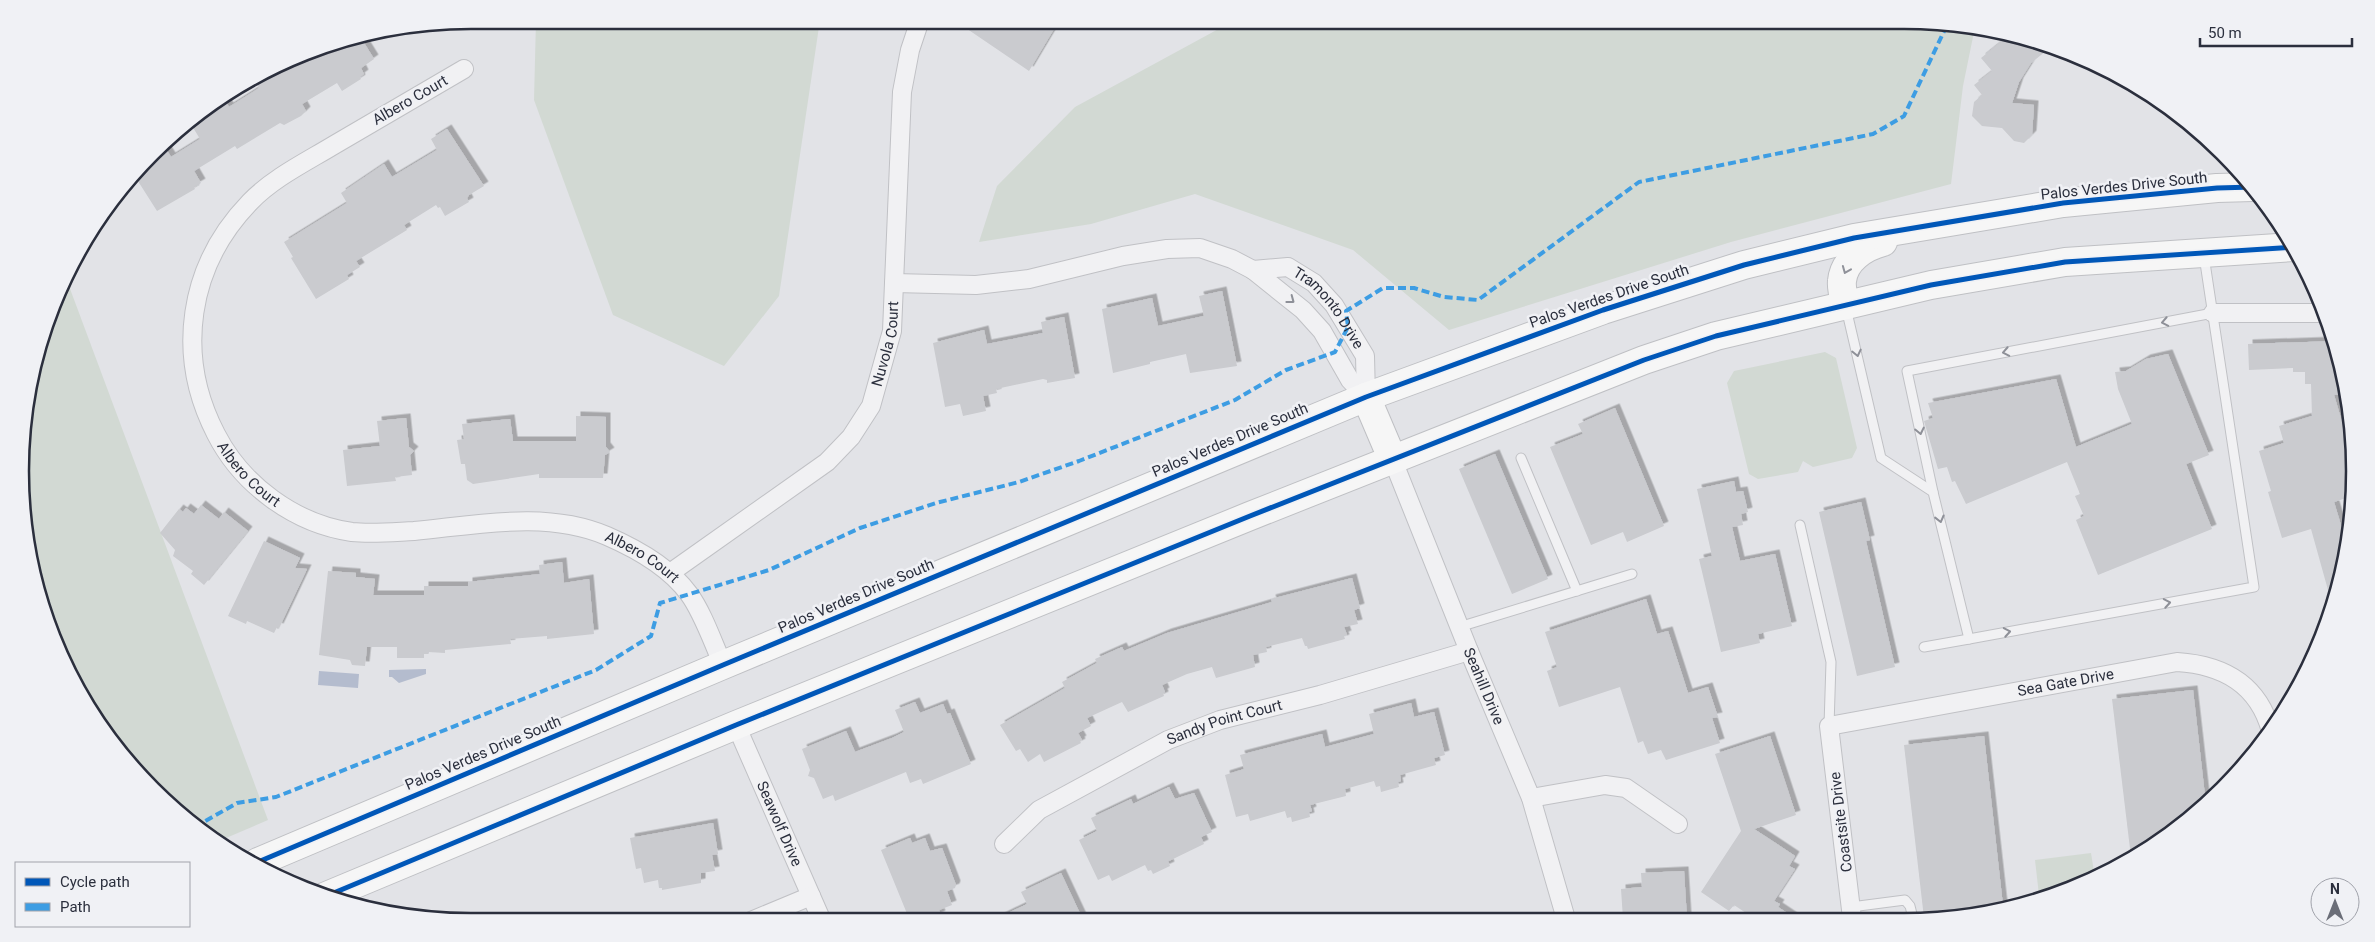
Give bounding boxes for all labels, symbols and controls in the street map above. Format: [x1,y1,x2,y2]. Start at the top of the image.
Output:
scale bar [2200,15,2352,47]
text: 50 m [2208,24,2242,42]
street label: Albero Court [369,71,451,129]
street label: Palos Verdes Drive South [2040,168,2208,204]
street label: Palos Verdes Drive South [1527,260,1691,332]
street label: Tramonto Drive [1290,263,1368,352]
one-way arrow [1842,265,1852,274]
one-way arrow [1285,295,1294,303]
street label: Nuvola Court [868,301,902,389]
one-way arrow [2161,316,2170,326]
one-way arrow [2001,346,2010,357]
one-way arrow [1851,348,1862,357]
street label: Palos Verdes Drive South [1149,399,1311,481]
one-way arrow [1914,427,1925,436]
street label: Albero Court [213,438,284,511]
one-way arrow [1934,514,1945,523]
street label: Albero Court [602,527,683,587]
street label: Palos Verdes Drive South [775,555,937,637]
one-way arrow [2163,598,2171,609]
one-way arrow [2003,627,2012,637]
street label: Seahill Drive [1460,645,1508,727]
street label: Sea Gate Drive [2016,665,2115,700]
street label: Sandy Point Court [1164,696,1284,749]
street label: Palos Verdes Drive South [402,712,564,794]
street label: Coastsite Drive [1826,771,1856,873]
street label: Seawolf Drive [753,779,806,869]
legend [15,862,190,927]
text: Cycle path [60,873,130,891]
north arrow [2310,877,2360,927]
text: N [2330,881,2340,897]
text: Path [60,898,91,916]

